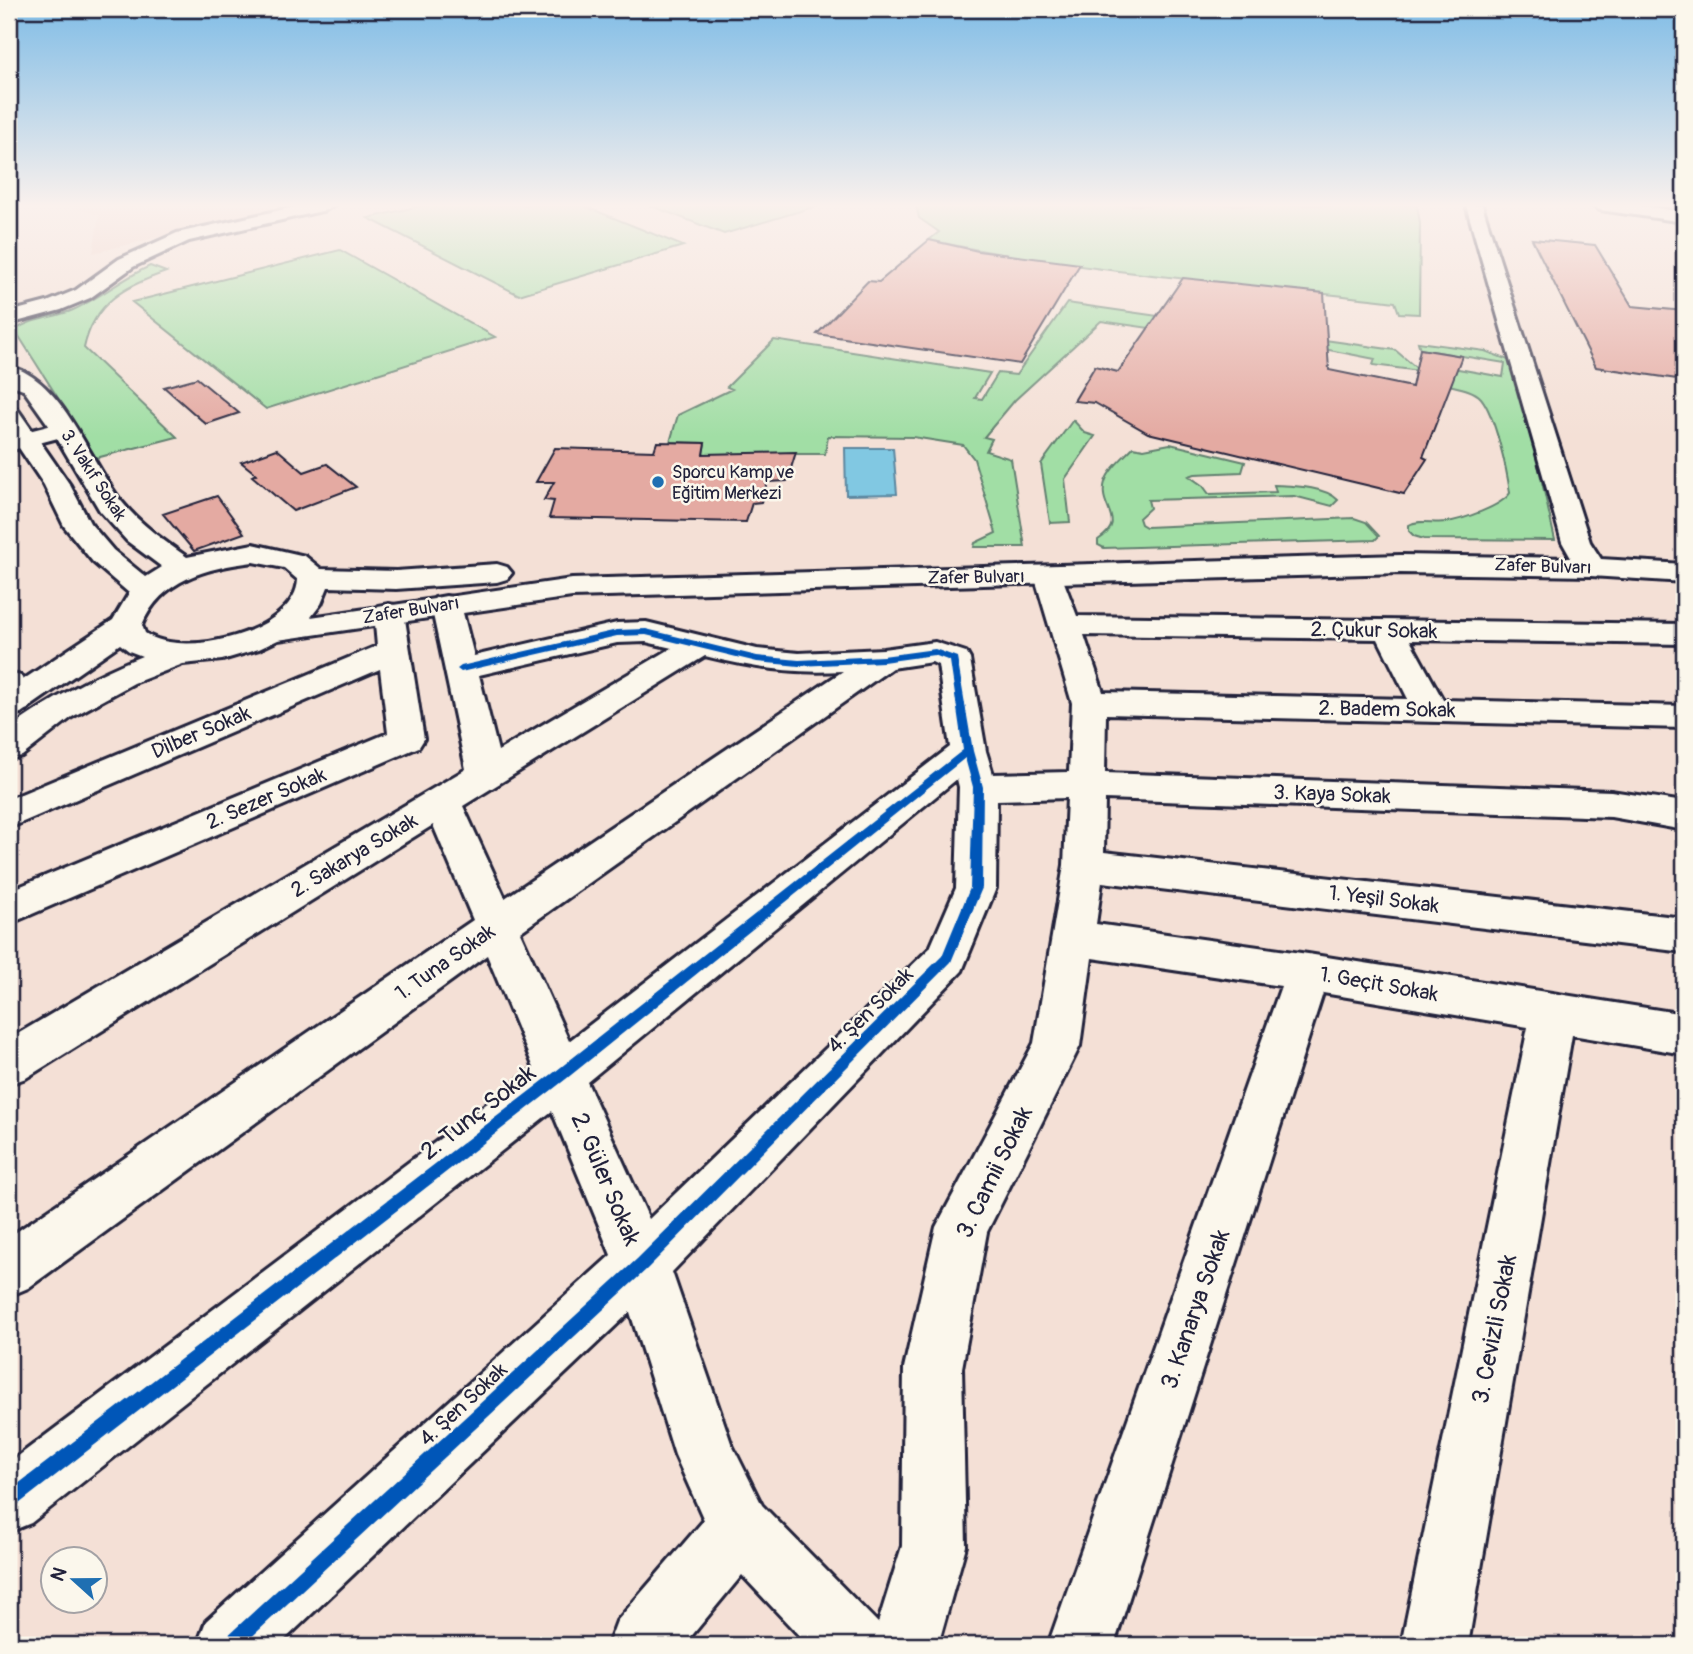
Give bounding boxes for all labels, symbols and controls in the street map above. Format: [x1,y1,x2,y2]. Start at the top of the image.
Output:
street label: 3. Vakıf Sokak [56,425,132,526]
place label: Sporcu Kamp ve Eğitim Merkezi [672,461,794,505]
marker: Sporcu Kamp ve Eğitim Merkezi [650,474,666,490]
street label: Zafer Bulvarı [1494,553,1592,580]
street label: Zafer Bulvarı [927,565,1025,590]
street label: Zafer Bulvarı [361,592,461,629]
street label: 2. Çukur Sokak [1310,616,1438,645]
street label: 2. Badem Sokak [1318,695,1456,724]
street label: Dilber Sokak [147,699,255,765]
street label: 2. Sezer Sokak [202,761,330,836]
street label: 3. Kaya Sokak [1273,779,1391,810]
street label: 2. Sakarya Sokak [286,807,423,904]
street label: 1. Yeşil Sokak [1327,879,1441,920]
street label: 1. Tuna Sokak [390,918,501,1007]
street label: 4. Şen Sokak [822,961,919,1059]
street label: 1. Geçit Sokak [1317,961,1441,1008]
street label: 2. Tunç Sokak [415,1059,542,1166]
street label: 3. Camii Sokak [950,1102,1039,1243]
street label: 2. Güler Sokak [565,1108,647,1250]
street label: 3. Kanarya Sokak [1155,1226,1236,1393]
street label: 3. Cevizli Sokak [1466,1252,1523,1406]
street label: 4. Şen Sokak [414,1356,513,1452]
north arrow [38,1546,108,1616]
text: N [46,1564,73,1585]

